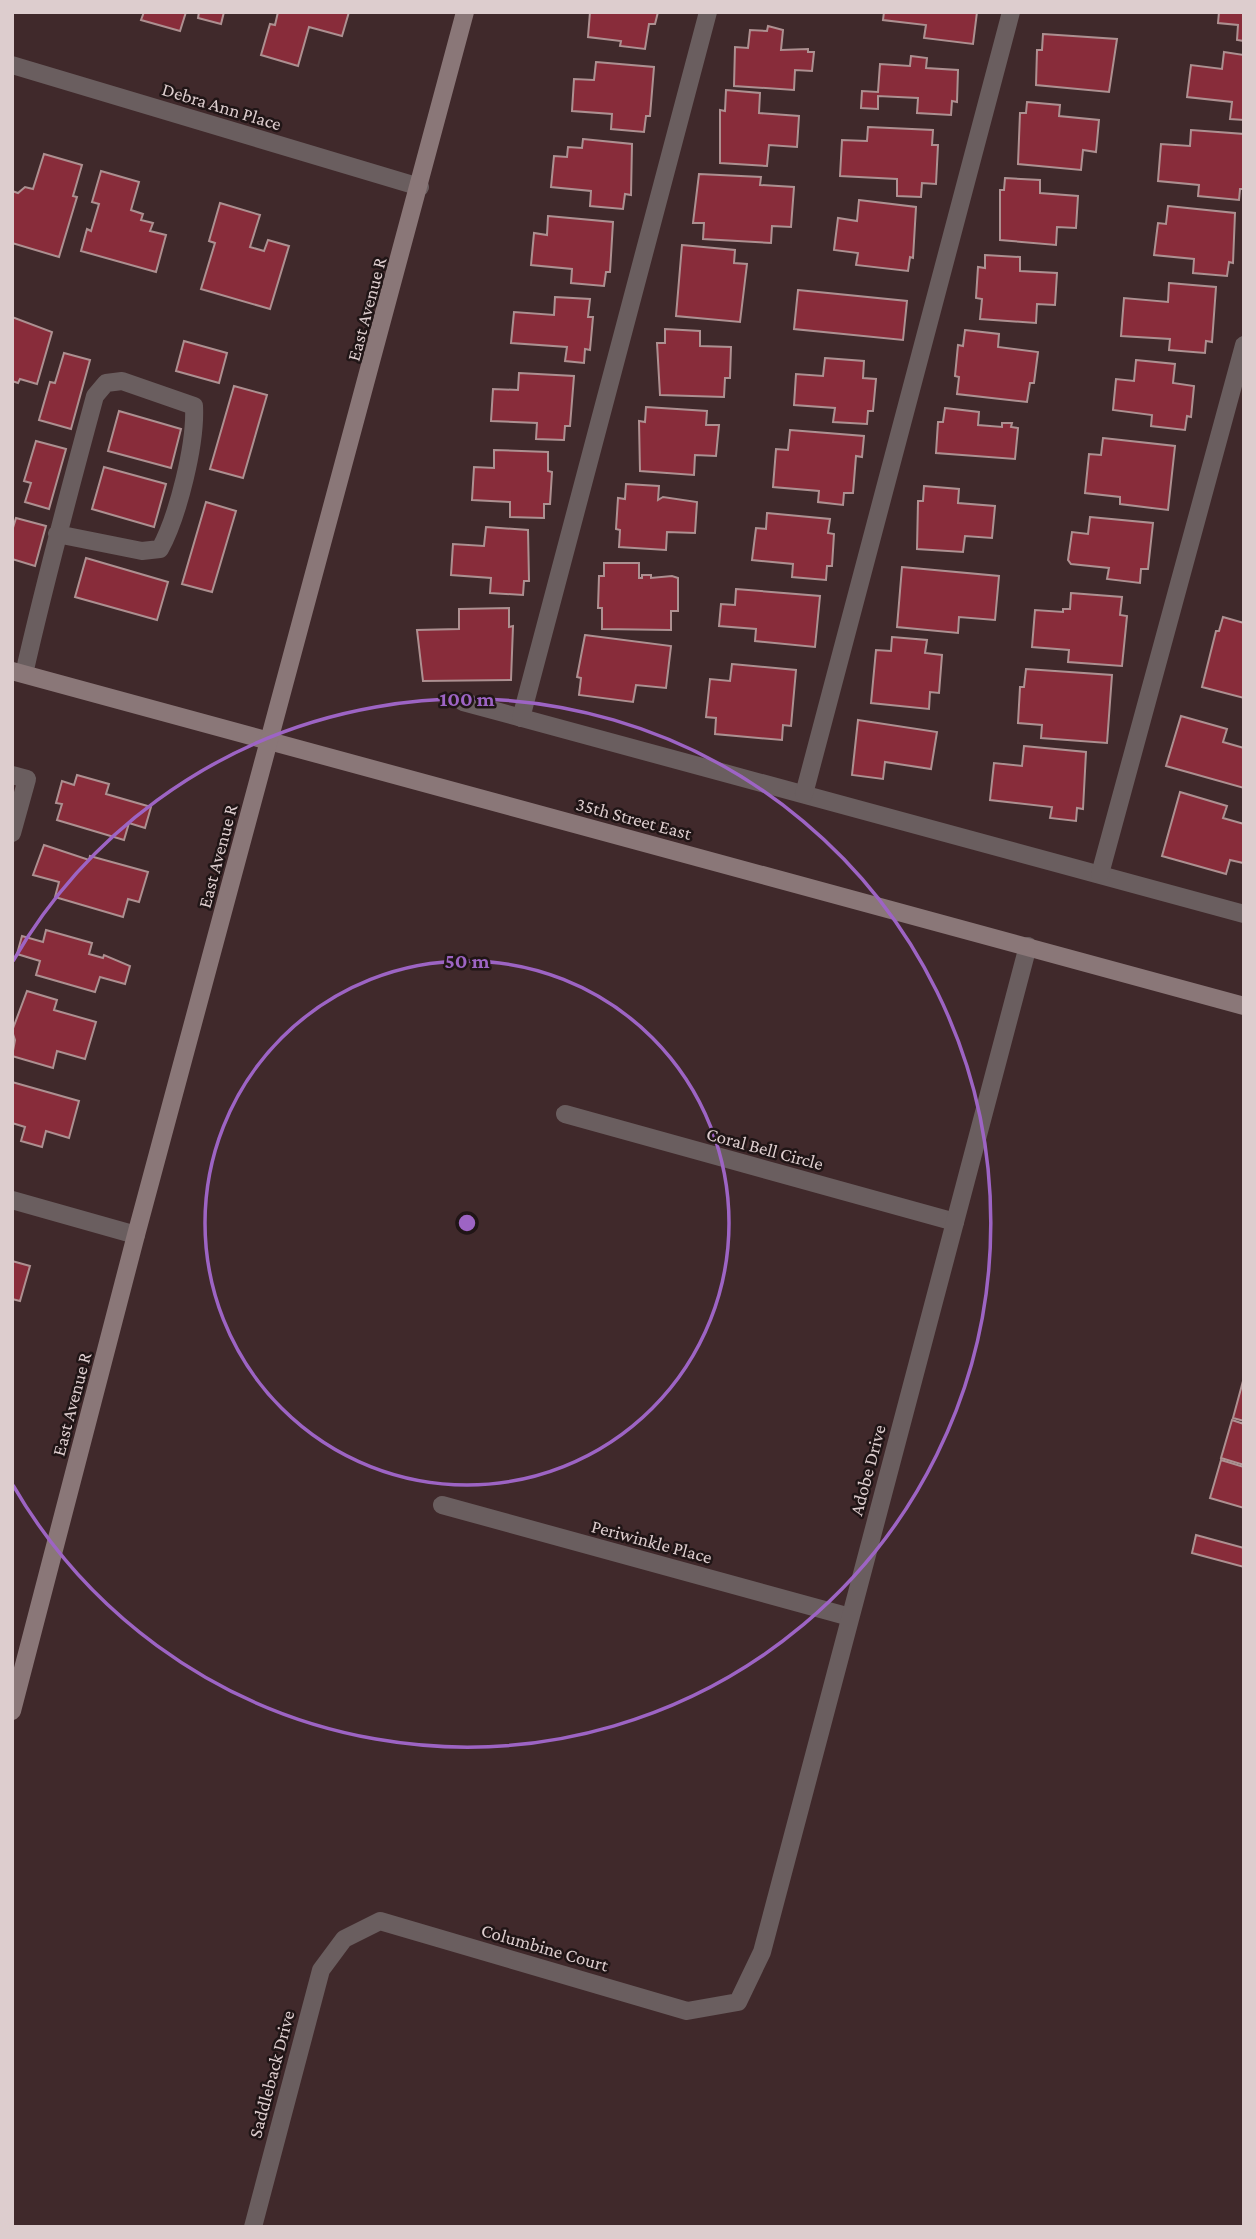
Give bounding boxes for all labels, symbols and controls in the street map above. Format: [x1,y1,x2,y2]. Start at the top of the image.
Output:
street label: Debra Ann Place [160,78,284,135]
street label: East Avenue R [343,255,391,363]
text: 100 m [439,687,495,711]
street label: 35th Street East [574,793,695,844]
street label: East Avenue R [194,802,242,910]
text: 50 m [445,949,490,973]
street label: Coral Bell Circle [704,1123,826,1174]
centre of rings [455,1211,479,1235]
street label: East Avenue R [48,1350,96,1458]
street label: Adobe Drive [845,1422,890,1518]
street label: Periwinkle Place [589,1515,714,1568]
street label: Columbine Court [479,1919,612,1976]
street label: Saddleback Drive [244,2008,299,2140]

